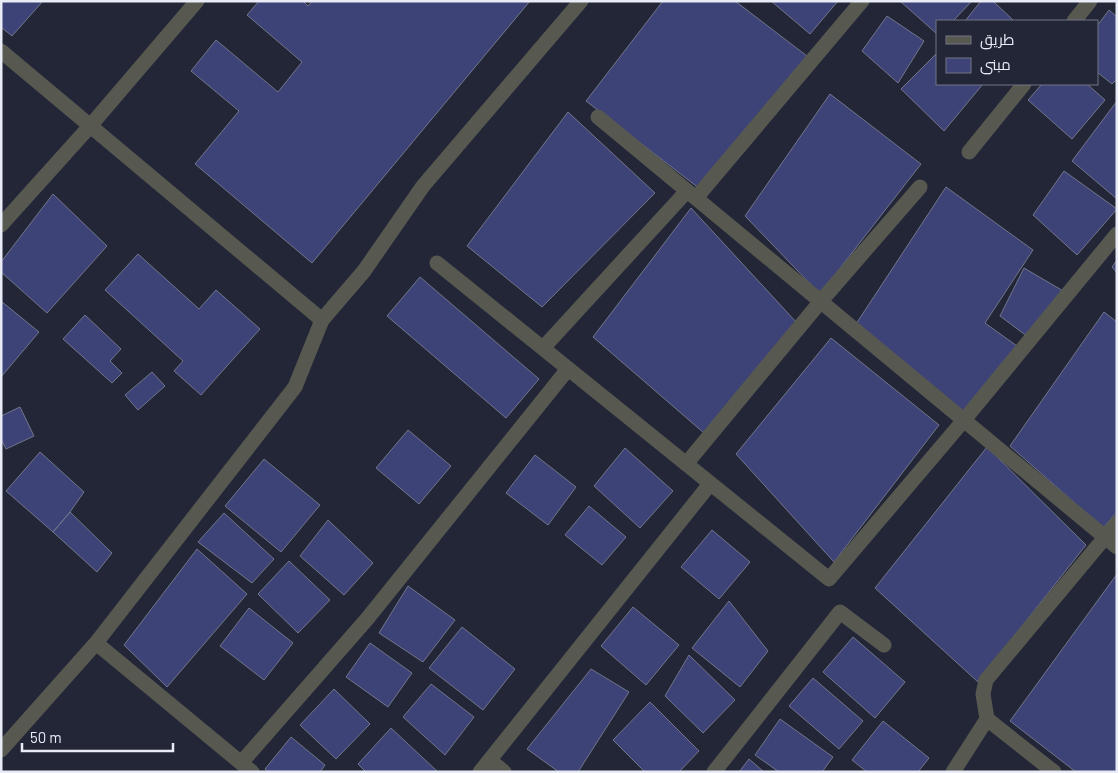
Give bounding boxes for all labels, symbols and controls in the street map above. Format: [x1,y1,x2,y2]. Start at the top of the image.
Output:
legend [936,20,1098,85]
text: طريق [980,30,1014,50]
text: مبنى [980,55,1011,75]
scale bar [22,720,174,752]
text: 50 m [30,728,62,746]

